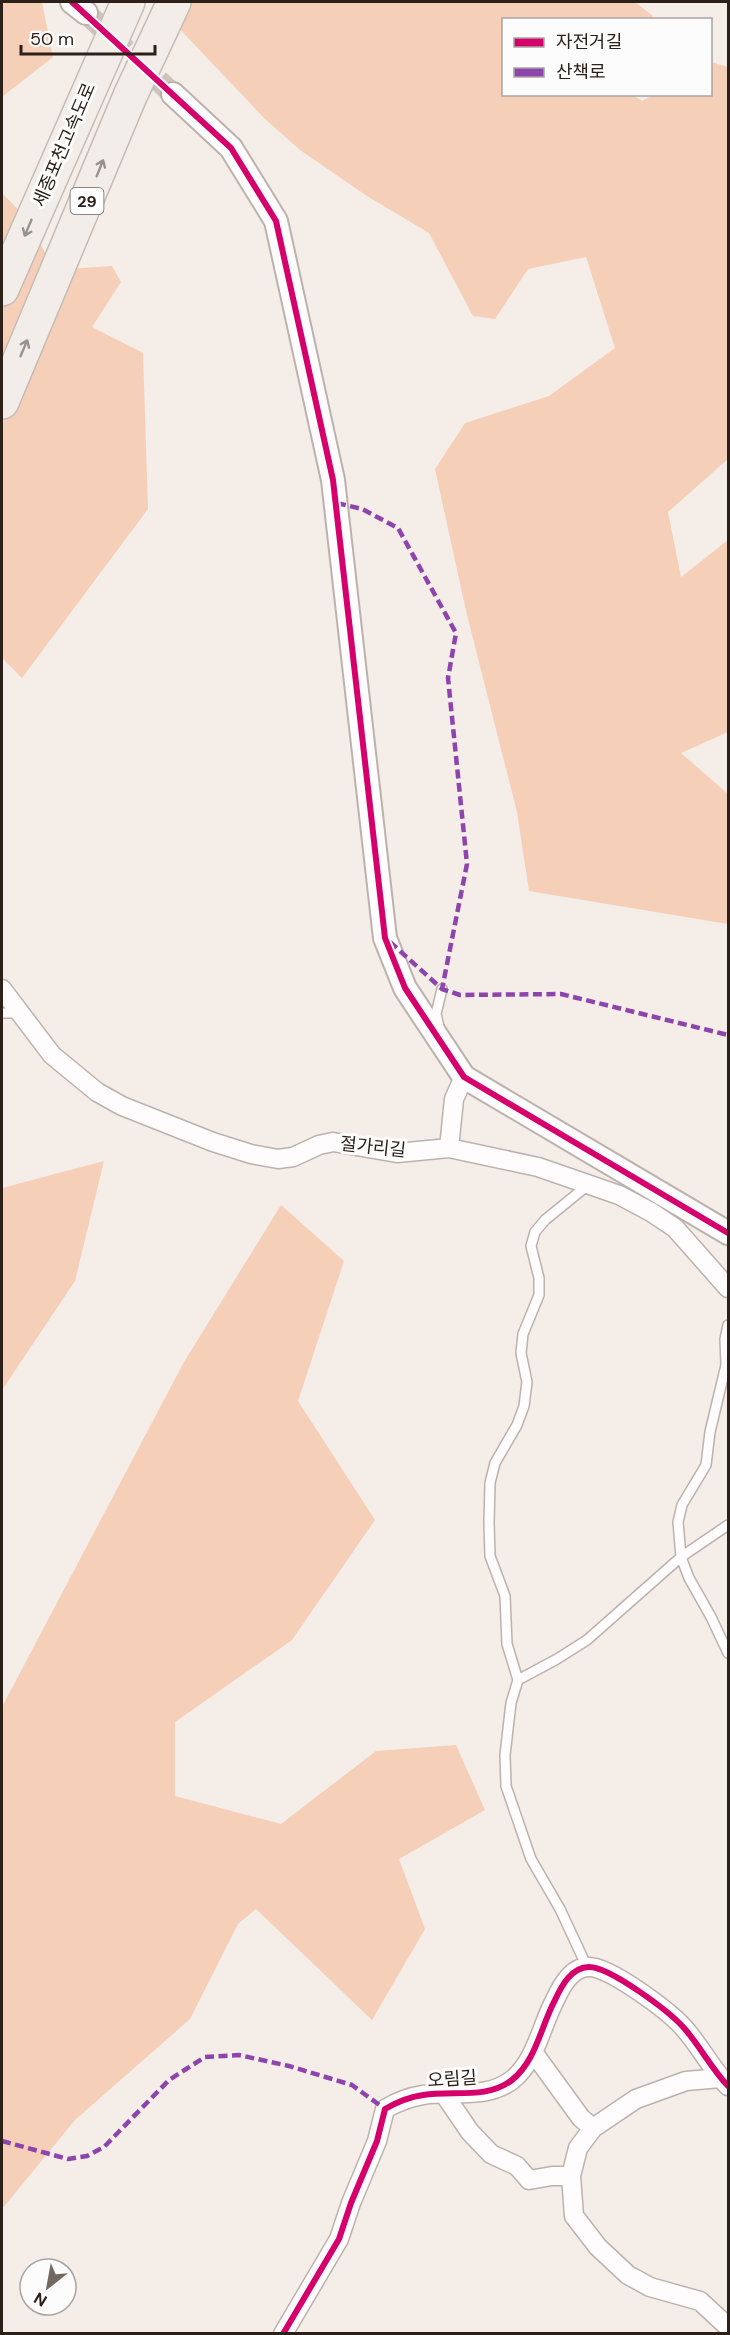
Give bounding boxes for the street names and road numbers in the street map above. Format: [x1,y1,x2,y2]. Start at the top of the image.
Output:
street label: 세종포천고속도로 [27,79,101,211]
road number: 29 [70,188,104,214]
street label: 절가리길 [339,1132,407,1162]
street label: 오림길 [426,2065,478,2093]

